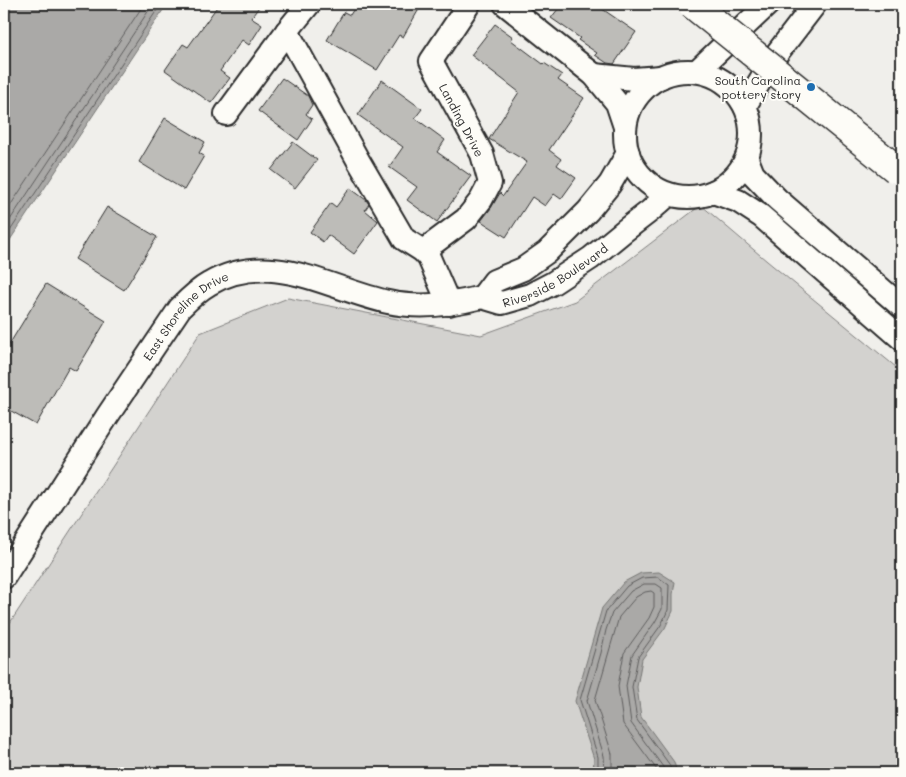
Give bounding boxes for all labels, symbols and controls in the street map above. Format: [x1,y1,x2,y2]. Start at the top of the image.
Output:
place label: South Carolina pottery story [715,72,801,102]
street label: Landing Drive [436,81,488,159]
marker: South Carolina pottery story [805,81,817,93]
street label: Riverside Boulevard [501,240,611,310]
street label: East Shoreline Drive [139,268,231,363]

